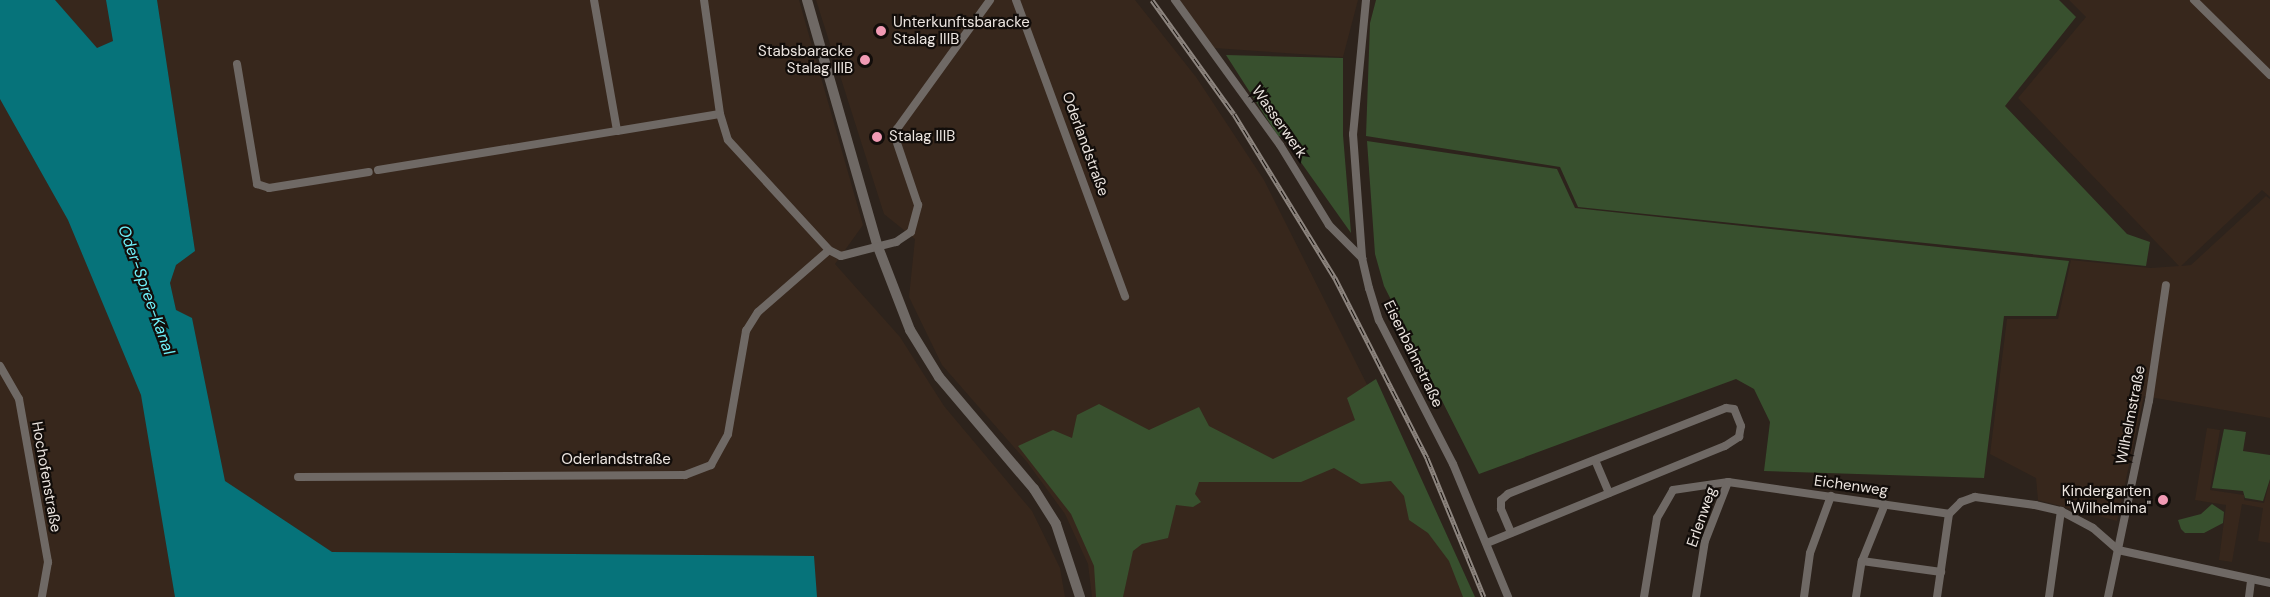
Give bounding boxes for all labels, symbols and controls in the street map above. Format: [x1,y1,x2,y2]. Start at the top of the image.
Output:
place label: Unterkunftsbaracke Stalag IIIB [893,13,1030,48]
marker: Unterkunftsbaracke Stalag IIIB [874,24,888,38]
place label: Stabsbaracke Stalag IIIB [758,42,853,77]
marker: Stabsbaracke Stalag IIIB [858,53,872,67]
street label: Wasserwerk [1248,82,1310,162]
street label: Oderlandstraße [1058,89,1112,199]
place label: Stalag IIIB [889,128,955,146]
marker: Stalag IIIB [870,130,884,144]
water label: Oder-Spree-Kanal [114,223,178,357]
street label: Eisenbahnstraße [1379,298,1447,410]
street label: Wilhelmstraße [2113,364,2149,466]
street label: Hochofenstraße [27,420,65,534]
street label: Oderlandstraße [561,451,671,469]
street label: Eichenweg [1813,472,1889,500]
place label: Kindergarten "Wilhelmina" [2062,482,2151,517]
street label: Erlenweg [1683,485,1721,549]
marker: Kindergarten "Wilhelmina" [2156,493,2170,507]

